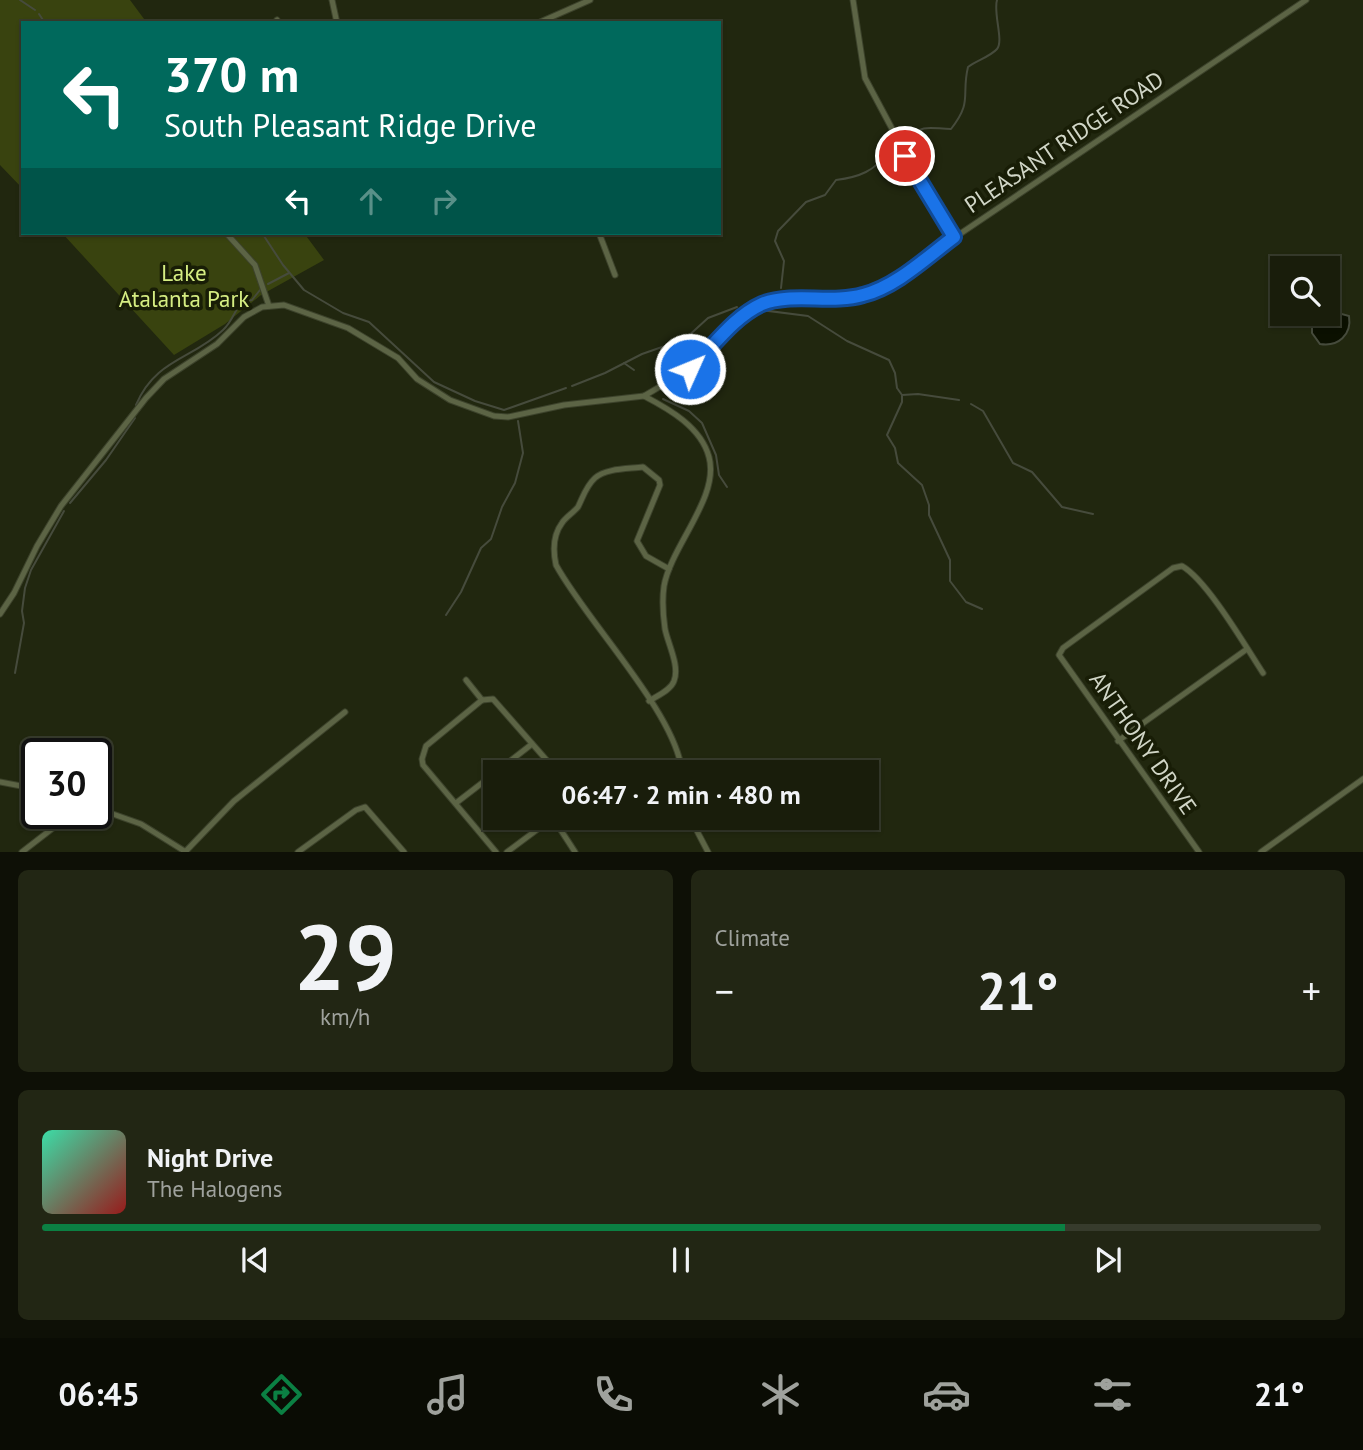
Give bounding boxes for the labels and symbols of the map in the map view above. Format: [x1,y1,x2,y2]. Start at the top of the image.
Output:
street label: PLEASANT RIDGE ROAD [959,64,1169,219]
pin [875,126,935,186]
park label: Lake Atalanta Park [119,258,249,313]
position arrow [653,332,727,406]
street label: ANTHONY DRIVE [1083,666,1203,820]
speed limit sign: 30 [21,738,112,829]

